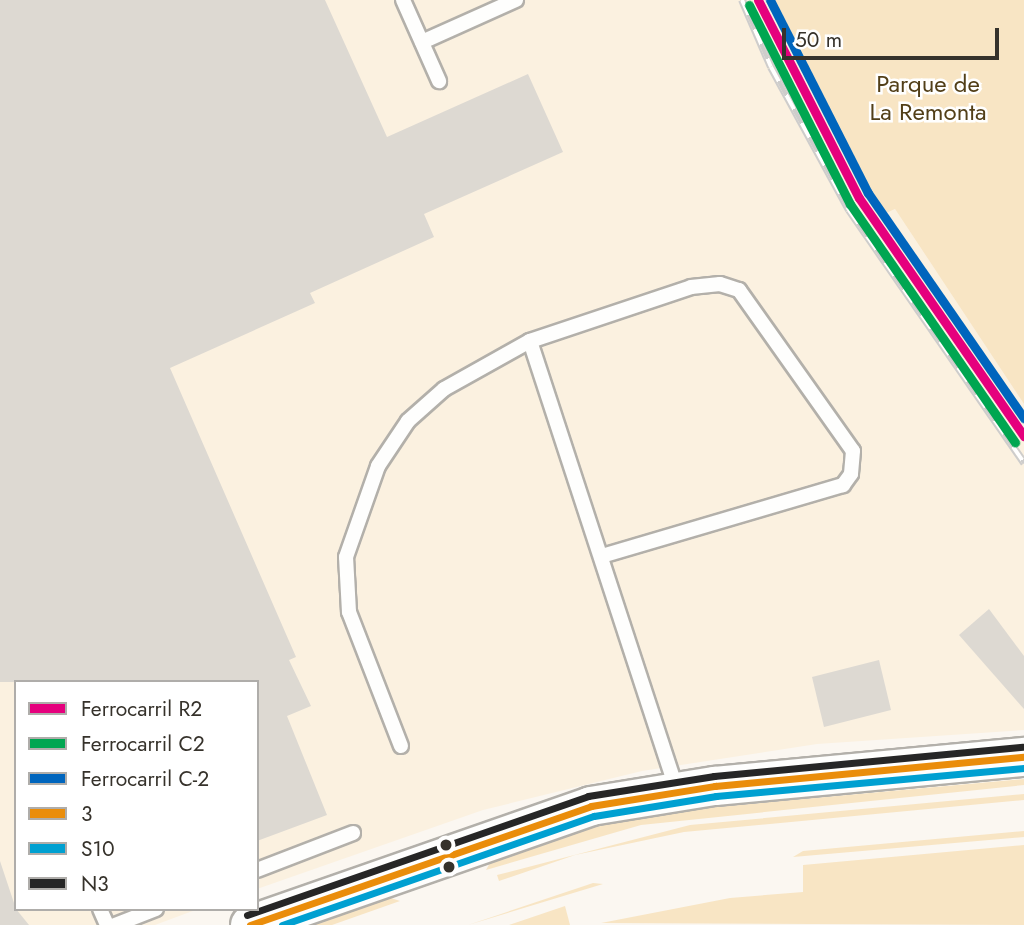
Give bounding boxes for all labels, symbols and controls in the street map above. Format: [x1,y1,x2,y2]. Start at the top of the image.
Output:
scale bar [786,14,1003,58]
text: 50 m [795,25,842,55]
park label: Parque de La Remonta [869,70,987,126]
legend [14,680,259,911]
text: Ferrocarril R2 [81,694,202,724]
text: Ferrocarril C2 [81,729,205,759]
text: Ferrocarril C-2 [81,764,209,794]
text: 3 [81,799,92,829]
text: S10 [81,834,115,864]
unlabelled marker [439,838,453,852]
unlabelled marker [442,860,456,874]
text: N3 [81,869,109,899]

